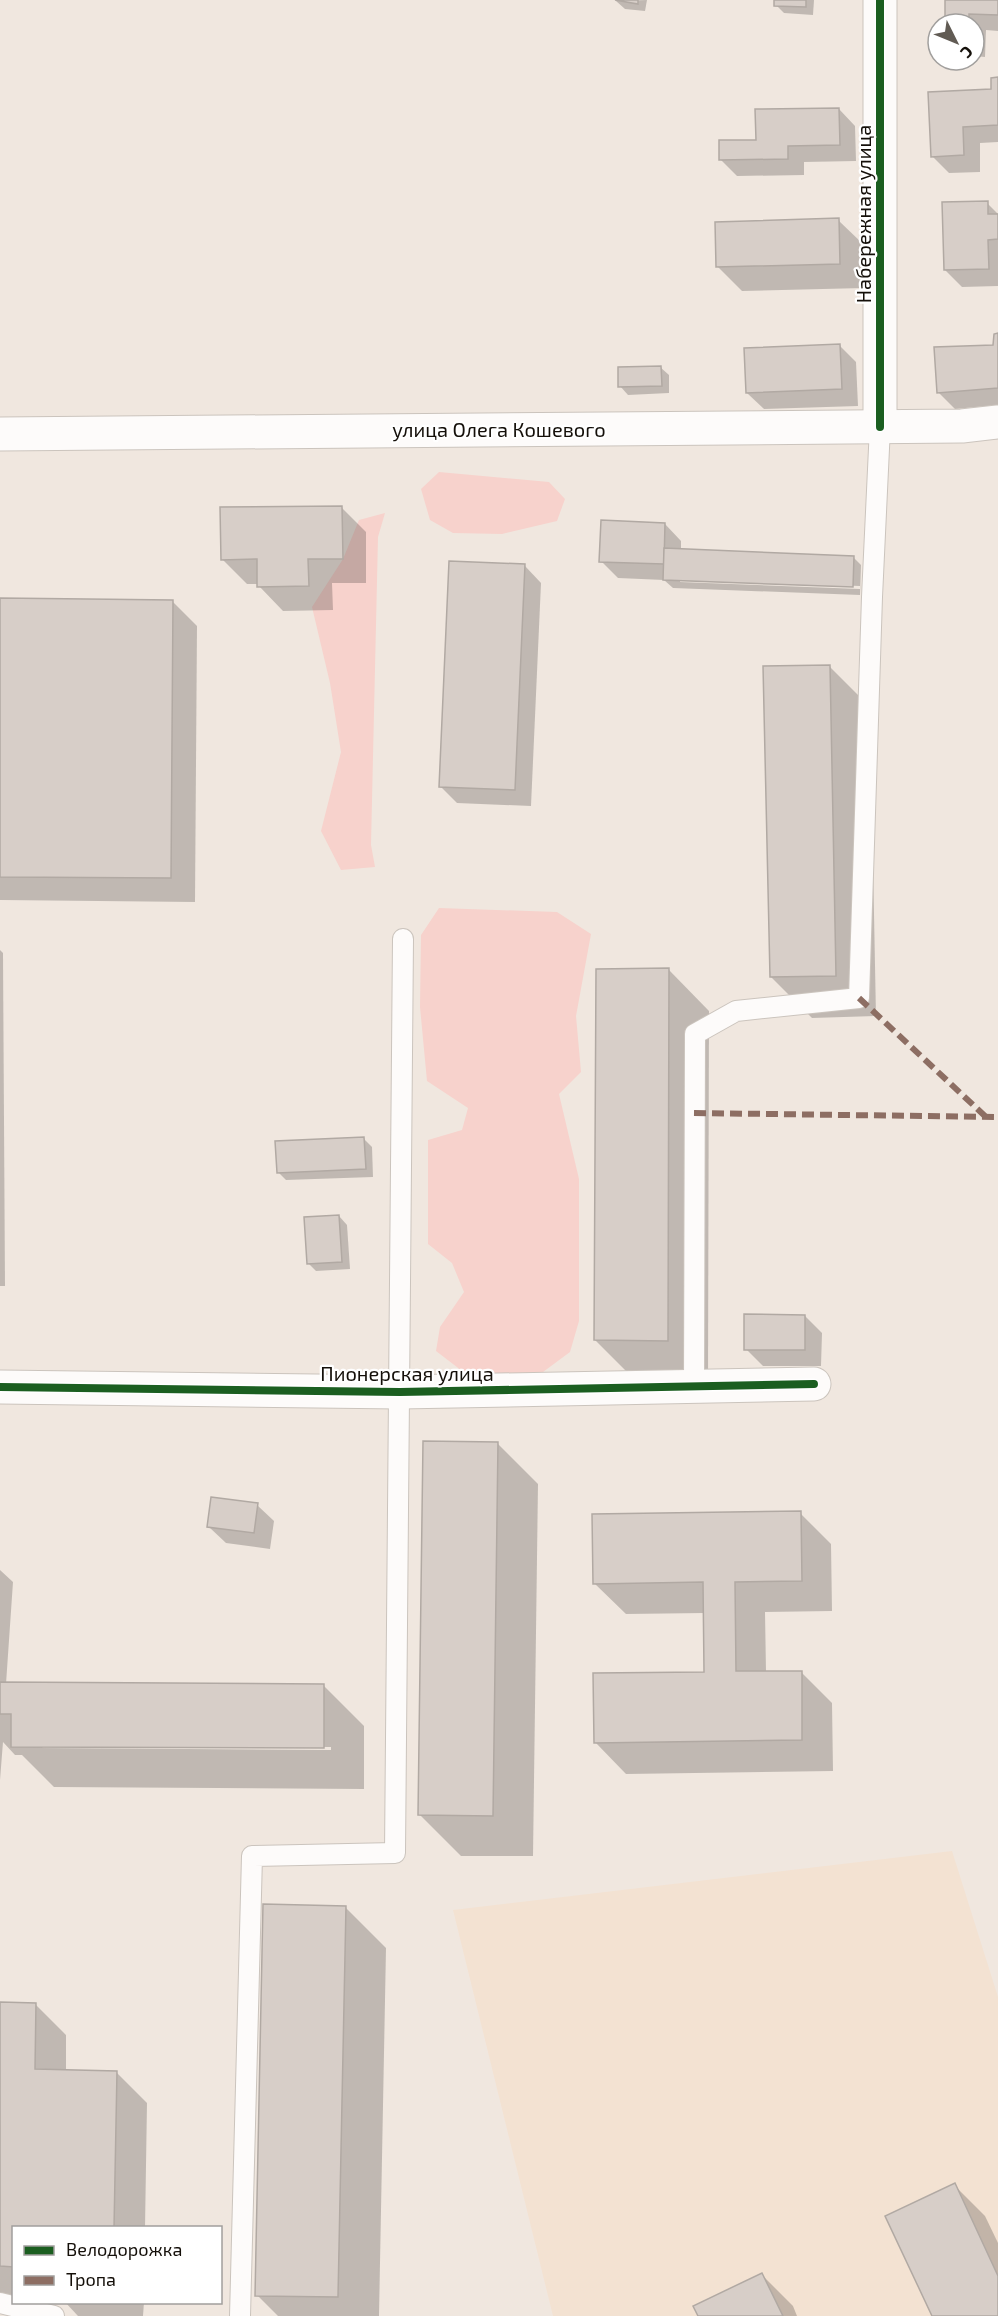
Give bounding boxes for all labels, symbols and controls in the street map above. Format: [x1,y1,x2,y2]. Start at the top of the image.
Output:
north arrow [926,12,986,72]
text: С [957,43,977,62]
street label: Набережная улица [851,125,876,303]
street label: улица Олега Кошевого [392,417,606,442]
street label: Пионерская улица [320,1361,494,1386]
legend [12,2226,222,2304]
text: Велодорожка [66,2238,182,2260]
text: Тропа [66,2268,116,2290]

